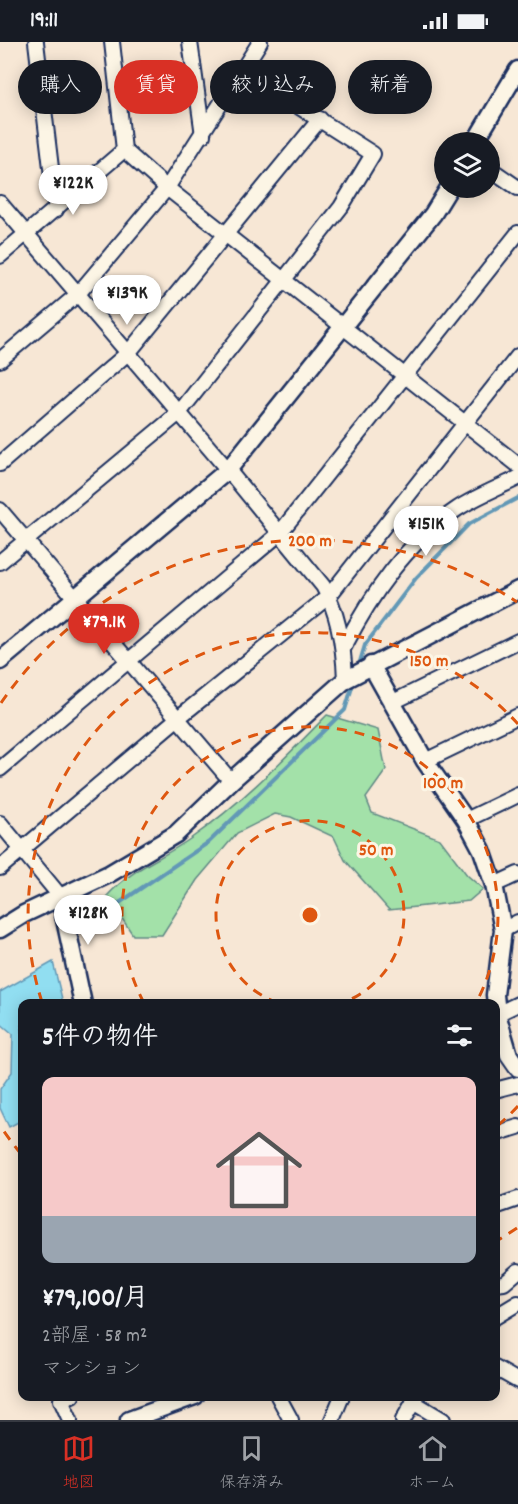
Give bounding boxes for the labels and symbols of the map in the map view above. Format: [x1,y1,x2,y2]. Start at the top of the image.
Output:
pin: ¥122K [31,165,115,216]
pin: ¥139K [85,275,169,326]
pin: ¥151K [384,506,468,557]
text: 200 m [288,530,332,555]
pin: ¥79.1K [55,604,153,655]
text: 150 m [410,650,448,675]
text: 100 m [423,772,463,797]
text: 50 m [359,839,393,864]
pin: ¥128K [46,895,130,946]
centre of rings [300,905,320,925]

